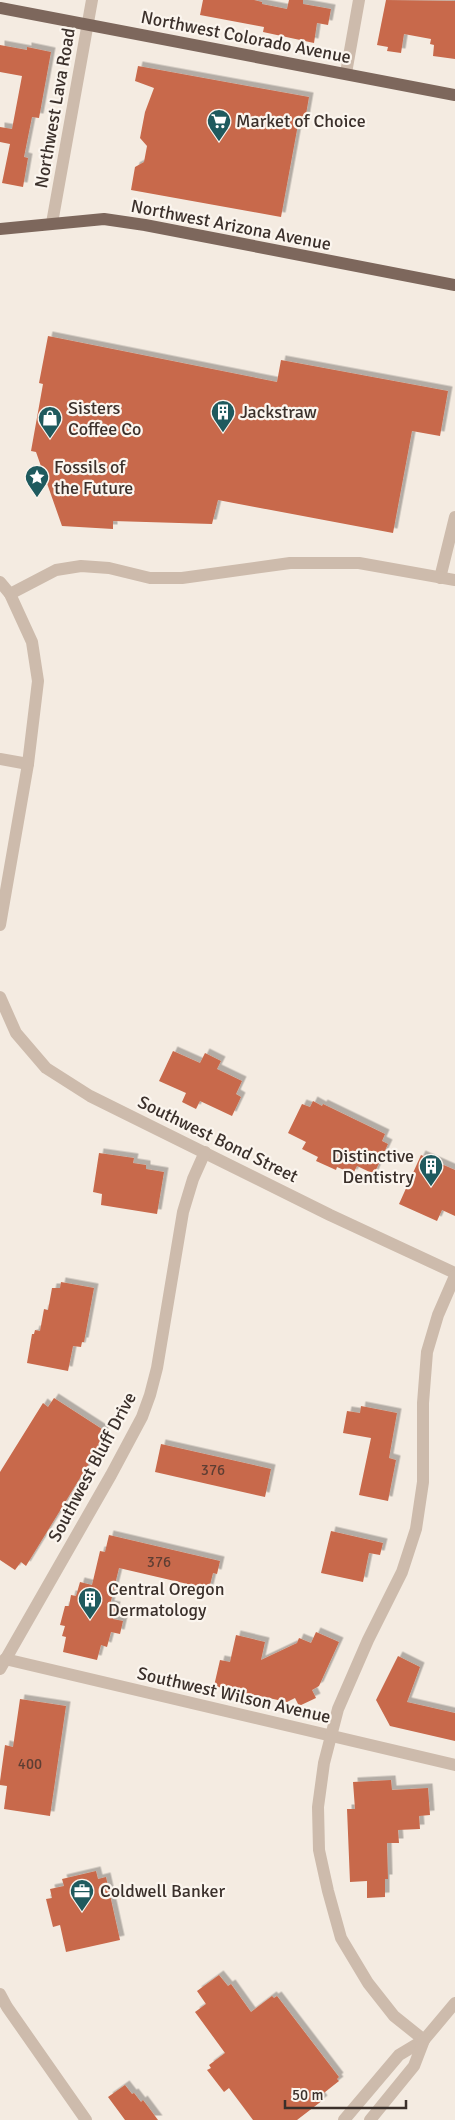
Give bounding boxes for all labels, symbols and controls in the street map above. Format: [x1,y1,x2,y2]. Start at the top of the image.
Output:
street label: Northwest Colorado Avenue [139,6,353,68]
street label: Northwest Lava Road [30,26,80,190]
supermarket icon: Market of Choice [206,108,232,142]
place label: Market of Choice [236,110,366,132]
street label: Northwest Arizona Avenue [129,195,333,255]
place label: Sisters Coffee Co [68,397,141,440]
building icon: Jackstraw [210,399,236,433]
place label: Jackstraw [240,401,317,423]
shop icon: Sisters Coffee Co [37,405,63,439]
place label: Fossils of the Future [54,456,133,499]
place icon: Fossils of the Future [24,464,50,498]
street label: Southwest Bond Street [134,1091,302,1187]
place label: Distinctive Dentistry [332,1145,415,1188]
building icon: Distinctive Dentistry [418,1153,444,1187]
street label: Southwest Bluff Drive [43,1388,141,1546]
house number: 376 [201,1461,225,1479]
house number: 376 [147,1553,171,1571]
place label: Central Oregon Dermatology [108,1578,225,1621]
building icon: Central Oregon Dermatology [77,1586,103,1620]
street label: Southwest Wilson Avenue [135,1662,333,1728]
house number: 400 [18,1755,42,1773]
office icon: Coldwell Banker [69,1878,95,1912]
place label: Coldwell Banker [100,1880,225,1902]
scale bar [285,2078,406,2110]
text: 50 m [292,2086,323,2104]

